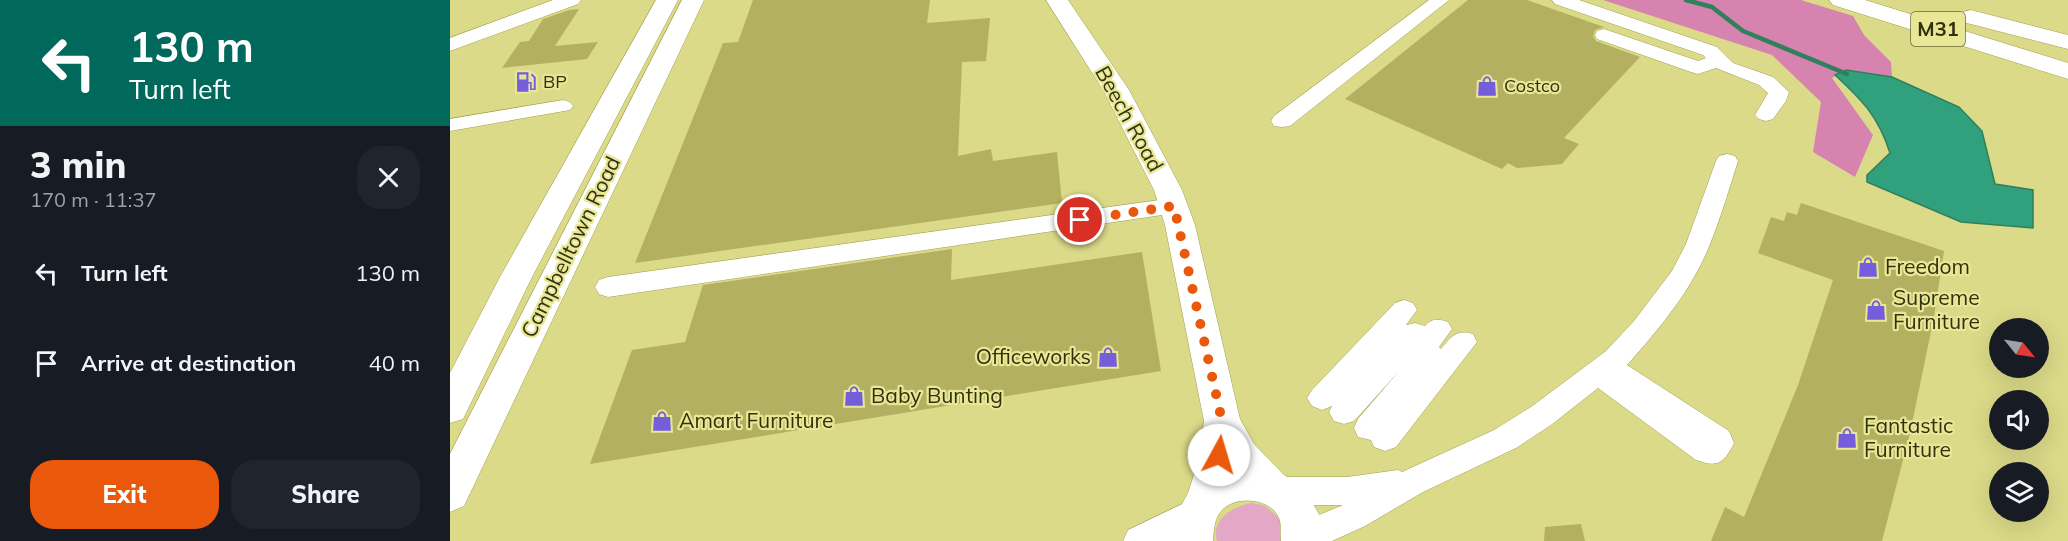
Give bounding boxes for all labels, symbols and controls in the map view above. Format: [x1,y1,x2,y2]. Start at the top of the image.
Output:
road number: M31 [1911,12,1965,46]
text: 130 m [129,20,254,73]
icon: left [30,24,108,102]
street label: Beech Road [1090,61,1170,176]
fuel station icon: BP [514,70,538,94]
place label: BP [543,70,567,93]
text: Turn left [129,72,231,106]
shop icon: Costco [1475,74,1499,98]
place label: Costco [1504,74,1560,97]
text: 3 min [30,142,126,187]
button: close [357,146,420,209]
street label: Campbelltown Road [515,152,625,341]
text: 170 m · 11:37 [30,187,156,212]
pin [1054,194,1105,245]
icon: arrive [1063,203,1096,236]
place label: Freedom [1885,253,1970,279]
shop icon: Freedom [1856,255,1880,279]
icon: left [30,257,63,290]
text: Turn left [81,259,168,287]
text: 130 m [355,259,420,287]
place label: Supreme Furniture [1893,284,1980,334]
shop icon: Supreme Furniture [1864,298,1888,322]
north arrow [1989,318,2049,378]
map controls [1989,318,2049,522]
place label: Officeworks [976,343,1091,369]
shop icon: Officeworks [1096,345,1120,369]
icon: arrive [30,347,63,380]
text: Arrive at destination [81,349,296,377]
text: 40 m [369,349,420,377]
place label: Baby Bunting [871,382,1003,408]
shop icon: Baby Bunting [842,384,866,408]
button: sound [1989,390,2049,450]
place label: Amart Furniture [679,407,833,433]
shop icon: Amart Furniture [650,409,674,433]
place label: Fantastic Furniture [1864,412,1953,462]
position arrow [1187,423,1251,487]
shop icon: Fantastic Furniture [1835,426,1859,450]
button: Exit [30,460,219,529]
button: Share [231,460,420,529]
button: layers [1989,462,2049,522]

